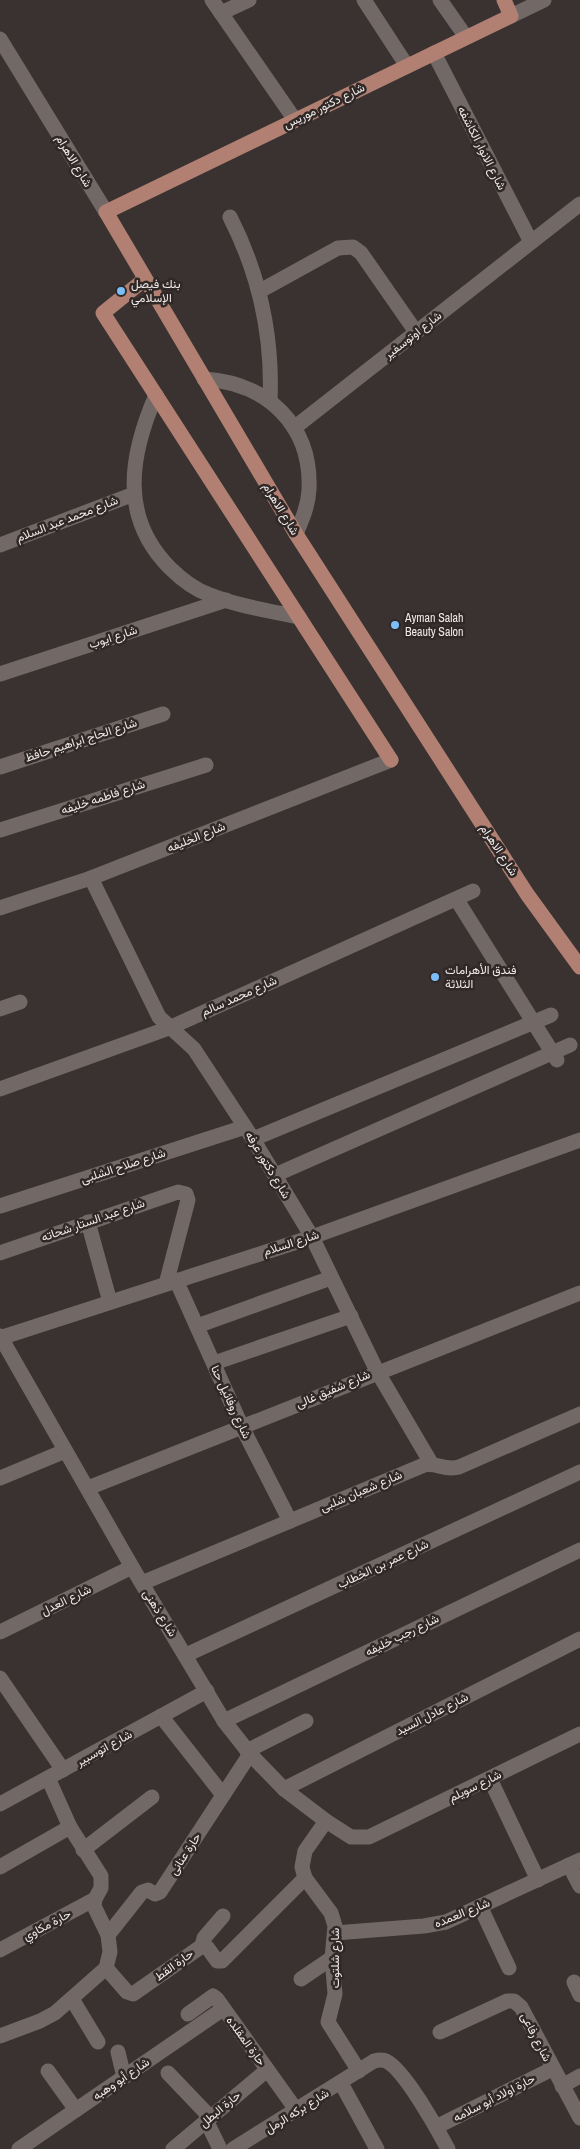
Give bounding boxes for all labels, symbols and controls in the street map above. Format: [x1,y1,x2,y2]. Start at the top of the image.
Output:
street label: شارع دكتور موريس [281,79,368,134]
street label: شارع الانوار الكاشفه [453,103,510,193]
street label: شارع الاهرام [51,132,96,191]
place label: بنك فيصل الإسلامي [131,276,180,308]
marker: بنك فيصل الإسلامي [115,285,127,297]
street label: شارع اوتوسفير [380,308,446,364]
street label: شارع الاهرام [258,480,303,539]
street label: شارع محمد عبد السلام [14,492,121,547]
place label: Ayman Salah Beauty Salon [404,610,464,640]
marker: Ayman Salah Beauty Salon [389,619,401,631]
street label: شارع ايوب [87,622,139,653]
street label: شارع الحاج ابراهيم حافظ [23,714,139,767]
street label: شارع فاطمه خليفه [59,776,147,819]
street label: شارع الخليفه [164,818,228,857]
street label: شارع الاهرام [476,821,522,879]
place label: فندق الأهرامات الثلاثة [445,962,517,992]
marker: فندق الأهرامات الثلاثة [429,971,441,983]
street label: شارع محمد سالم [199,972,280,1021]
street label: شارع دكتور عرفه [241,1128,294,1202]
street label: شارع صلاح الشلبى [79,1145,168,1188]
street label: شارع عبد الستار شحاته [39,1195,147,1246]
street label: شارع السلام [261,1226,321,1260]
street label: شارع روفائيل حنا [206,1363,255,1442]
street label: شارع شفيق غالى [293,1366,373,1413]
street label: شارع شعبان شلبى [318,1467,405,1516]
street label: شارع عمر بن الخطاب [335,1536,431,1593]
street label: شارع العدل [38,1581,94,1620]
street label: شارع ذهنى [138,1586,181,1640]
street label: شارع رجب خليفه [362,1610,442,1661]
street label: شارع عادل السيد [393,1689,472,1740]
street label: شارع اتوسبير [72,1726,135,1771]
street label: شارع سويلم [446,1766,504,1807]
street label: حارة عنانى [165,1830,205,1878]
street label: شارع العمده [432,1895,493,1932]
street label: حارة مكاوي [20,1906,75,1946]
street label: شارع شلتوت [327,1928,344,1988]
street label: حارة القط [151,1946,197,1984]
street label: شارع رفاعى [516,2010,555,2065]
street label: حارة المقلده [223,2013,269,2069]
street label: شارع أبو وهبه [89,2054,153,2105]
street label: حارة اولاد أبو سلامه [450,2070,538,2126]
street label: شارع بركه الرمل [262,2085,333,2138]
street label: حارة البطل [196,2087,244,2131]

